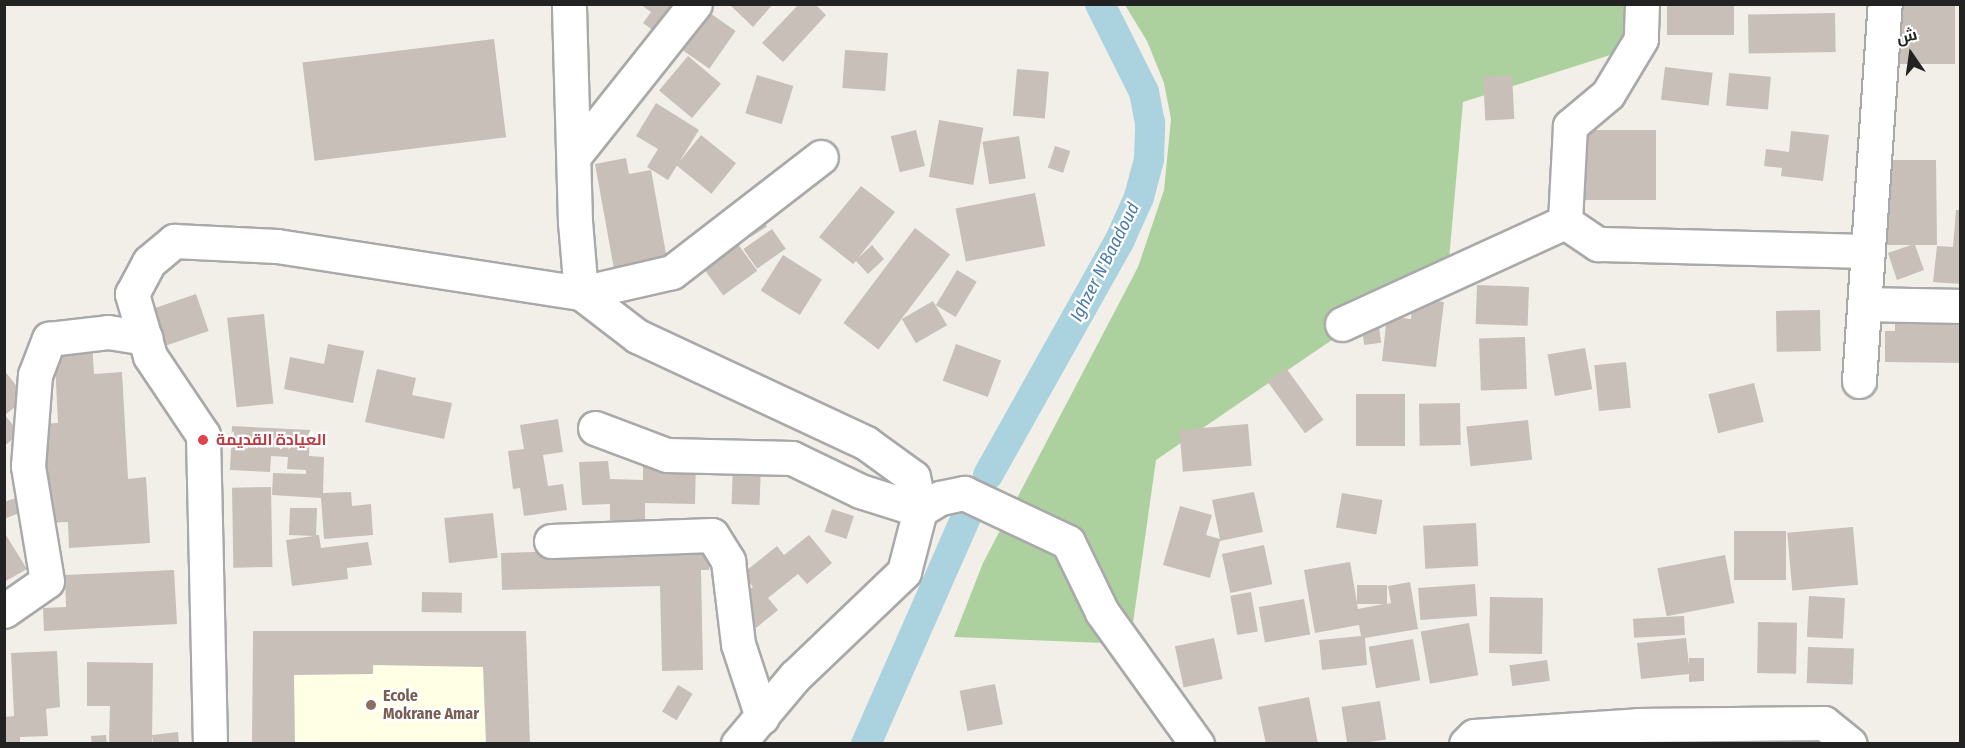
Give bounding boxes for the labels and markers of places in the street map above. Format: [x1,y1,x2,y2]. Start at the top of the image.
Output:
place label: العيادة القديمة [216,430,327,450]
marker: العيادة القديمة [194,431,212,449]
place label: Ecole Mokrane Amar [383,686,479,724]
marker: Ecole Mokrane Amar [364,698,378,712]

